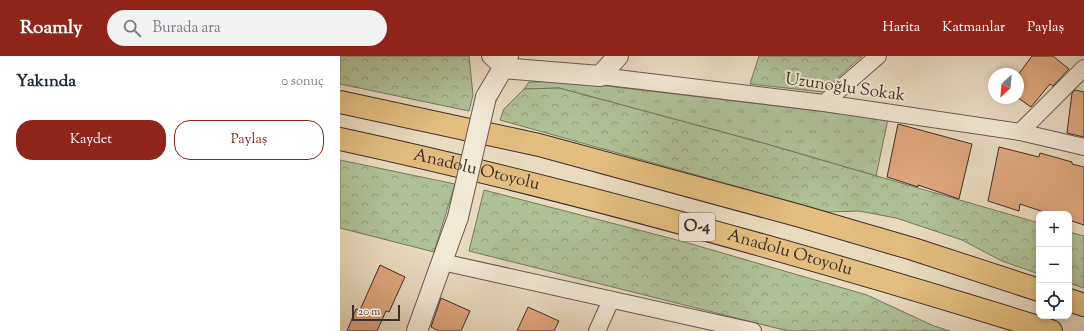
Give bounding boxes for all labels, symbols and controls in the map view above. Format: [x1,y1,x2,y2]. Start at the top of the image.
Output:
search box [107,10,387,46]
text: Roamly [20,15,83,42]
icon: search [121,17,143,39]
text: Burada ara [153,18,221,39]
text: Harita [883,18,920,38]
text: Katmanlar [942,18,1005,38]
text: Paylaş [1027,18,1064,38]
street label: Uzunoğlu Sokak [783,68,907,108]
north arrow [988,68,1024,104]
text: Yakında [16,70,76,94]
text: 0 sonuç [281,73,324,91]
button: Kaydet [16,120,166,160]
button: Paylaş [174,120,324,160]
street label: Anadolu Otoyolu [411,144,542,197]
map controls [1036,211,1072,319]
button: + [1036,211,1072,247]
road number: O-4 [679,213,715,241]
street label: Anadolu Otoyolu [724,224,855,282]
button: − [1036,247,1072,283]
button: locate [1036,283,1072,319]
scale bar [352,303,400,322]
text: 20 m [358,304,380,320]

